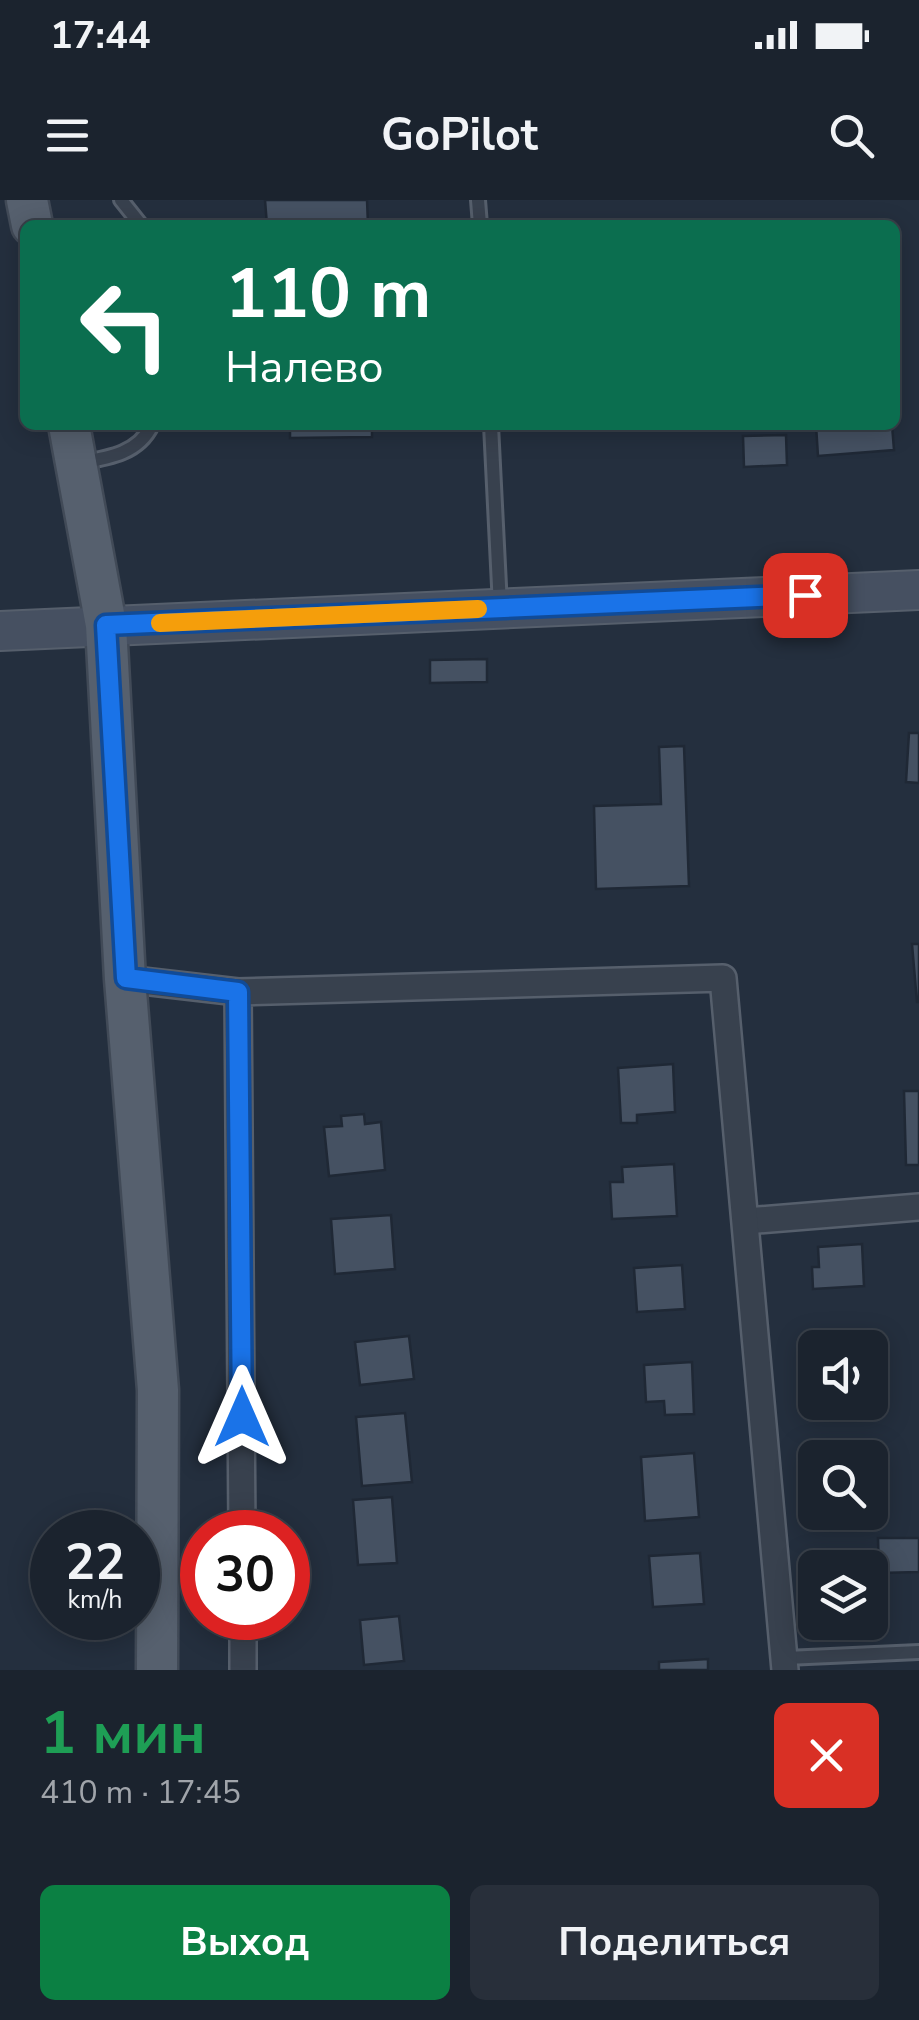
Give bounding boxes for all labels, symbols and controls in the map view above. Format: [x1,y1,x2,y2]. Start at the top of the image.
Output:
text: 17:44 [50,10,151,61]
text: GoPilot [381,105,538,166]
icon: menu [40,108,95,163]
icon: search [824,108,879,163]
text: 110 m [225,246,431,342]
icon: left [60,260,190,390]
text: Налево [225,337,384,398]
pin [763,553,848,638]
icon: arrive [778,568,833,623]
map controls [798,1330,888,1640]
button: sound [798,1330,888,1420]
position arrow [190,1365,294,1469]
button: search [798,1440,888,1530]
speed limit sign: 30 [180,1510,310,1640]
text: 22 [65,1528,125,1597]
button: layers [798,1550,888,1640]
text: km/h [67,1583,123,1617]
text: 1 мин [40,1692,206,1774]
button: close [774,1703,879,1808]
text: 410 m · 17:45 [40,1771,241,1814]
button: Выход [40,1885,450,2000]
button: Поделиться [470,1885,879,2000]

